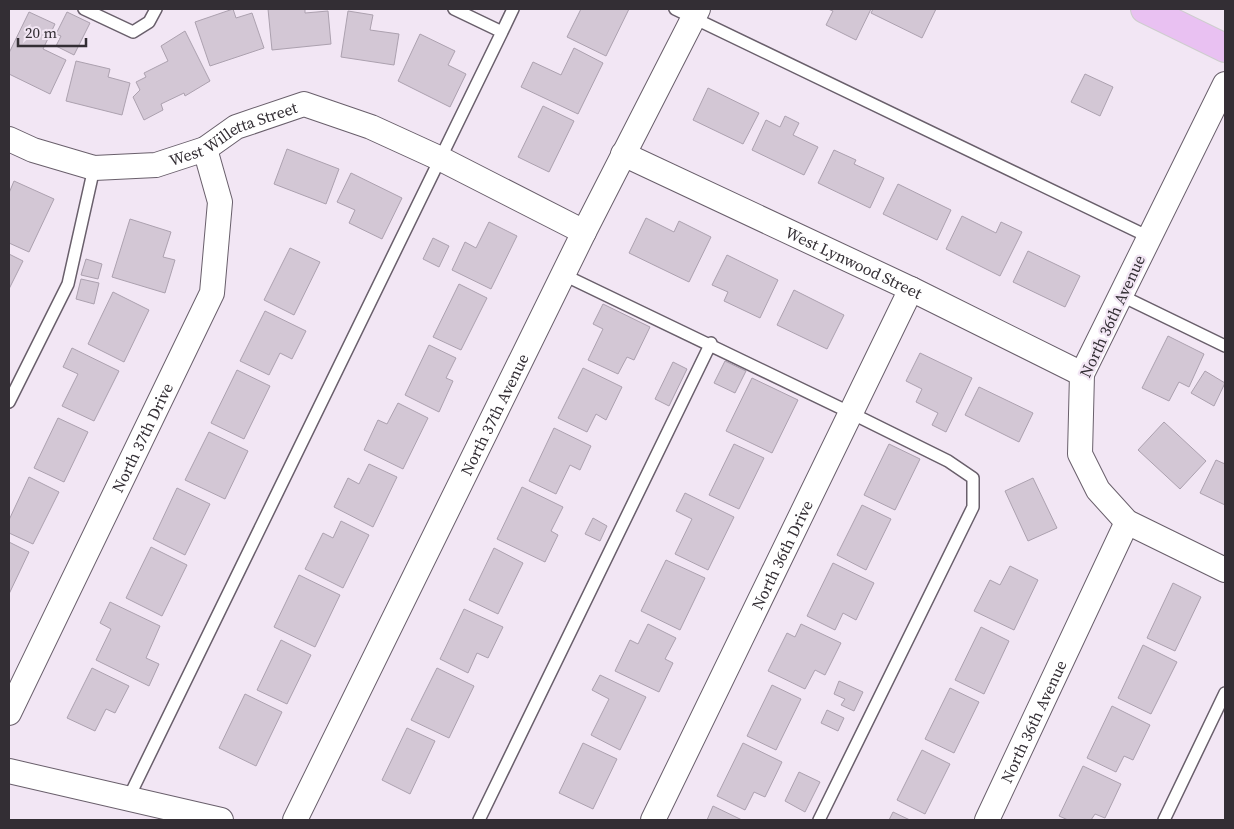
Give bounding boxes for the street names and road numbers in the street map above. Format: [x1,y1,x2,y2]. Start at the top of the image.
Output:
street label: West Willetta Street [166,96,301,171]
street label: West Lynwood Street [782,221,927,304]
street label: North 36th Avenue [1074,251,1150,381]
street label: North 37th Avenue [455,350,534,479]
street label: North 37th Drive [106,379,178,496]
street label: North 36th Drive [746,496,818,613]
street label: North 36th Avenue [995,656,1072,786]

